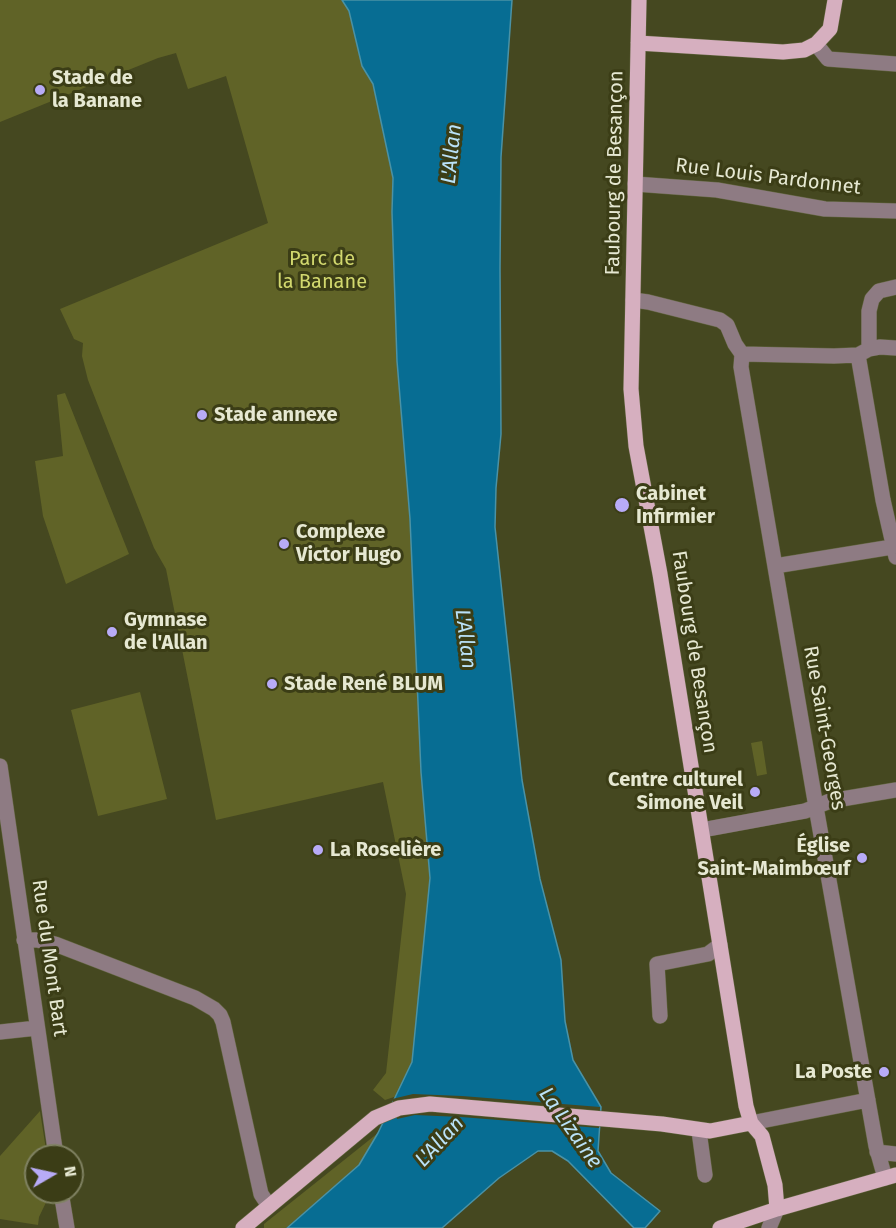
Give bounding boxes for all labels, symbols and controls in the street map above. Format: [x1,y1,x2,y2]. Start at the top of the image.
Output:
place label: Stade de la Banane [52,66,142,113]
street label: Faubourg de Besançon [601,70,629,276]
marker: Stade de la Banane [33,83,47,97]
water label: L'Allan [436,123,468,185]
street label: Rue Louis Pardonnet [674,154,862,200]
park label: Parc de la Banane [277,247,367,294]
place label: Stade annexe [214,403,337,427]
marker: Stade annexe [195,408,209,422]
place label: Cabinet Infirmier [636,482,715,529]
marker: Cabinet Infirmier [613,496,631,514]
place label: Complexe Victor Hugo [296,520,401,567]
marker: Complexe Victor Hugo [277,537,291,551]
street label: Faubourg de Besançon [666,549,722,755]
place label: Gymnase de l'Allan [124,608,208,655]
water label: L'Allan [449,608,481,670]
marker: Gymnase de l'Allan [105,625,119,639]
street label: Rue Saint-Georges [798,644,850,812]
place label: Stade René BLUM [284,672,443,696]
marker: Stade René BLUM [265,677,279,691]
place label: Centre culturel Simone Veil [608,768,743,815]
marker: Centre culturel Simone Veil [748,785,762,799]
place label: Église Saint-Maimbœuf [698,834,850,881]
place label: La Roselière [330,838,441,862]
marker: La Roselière [311,843,325,857]
marker: Église Saint-Maimbœuf [855,851,869,865]
street label: Rue du Mont Bart [26,878,72,1038]
place label: La Poste [795,1060,872,1084]
marker: La Poste [877,1065,891,1079]
water label: La Lizaine [533,1083,607,1173]
water label: L'Allan [410,1111,470,1173]
north arrow [24,1144,84,1204]
text: N [60,1165,81,1178]

